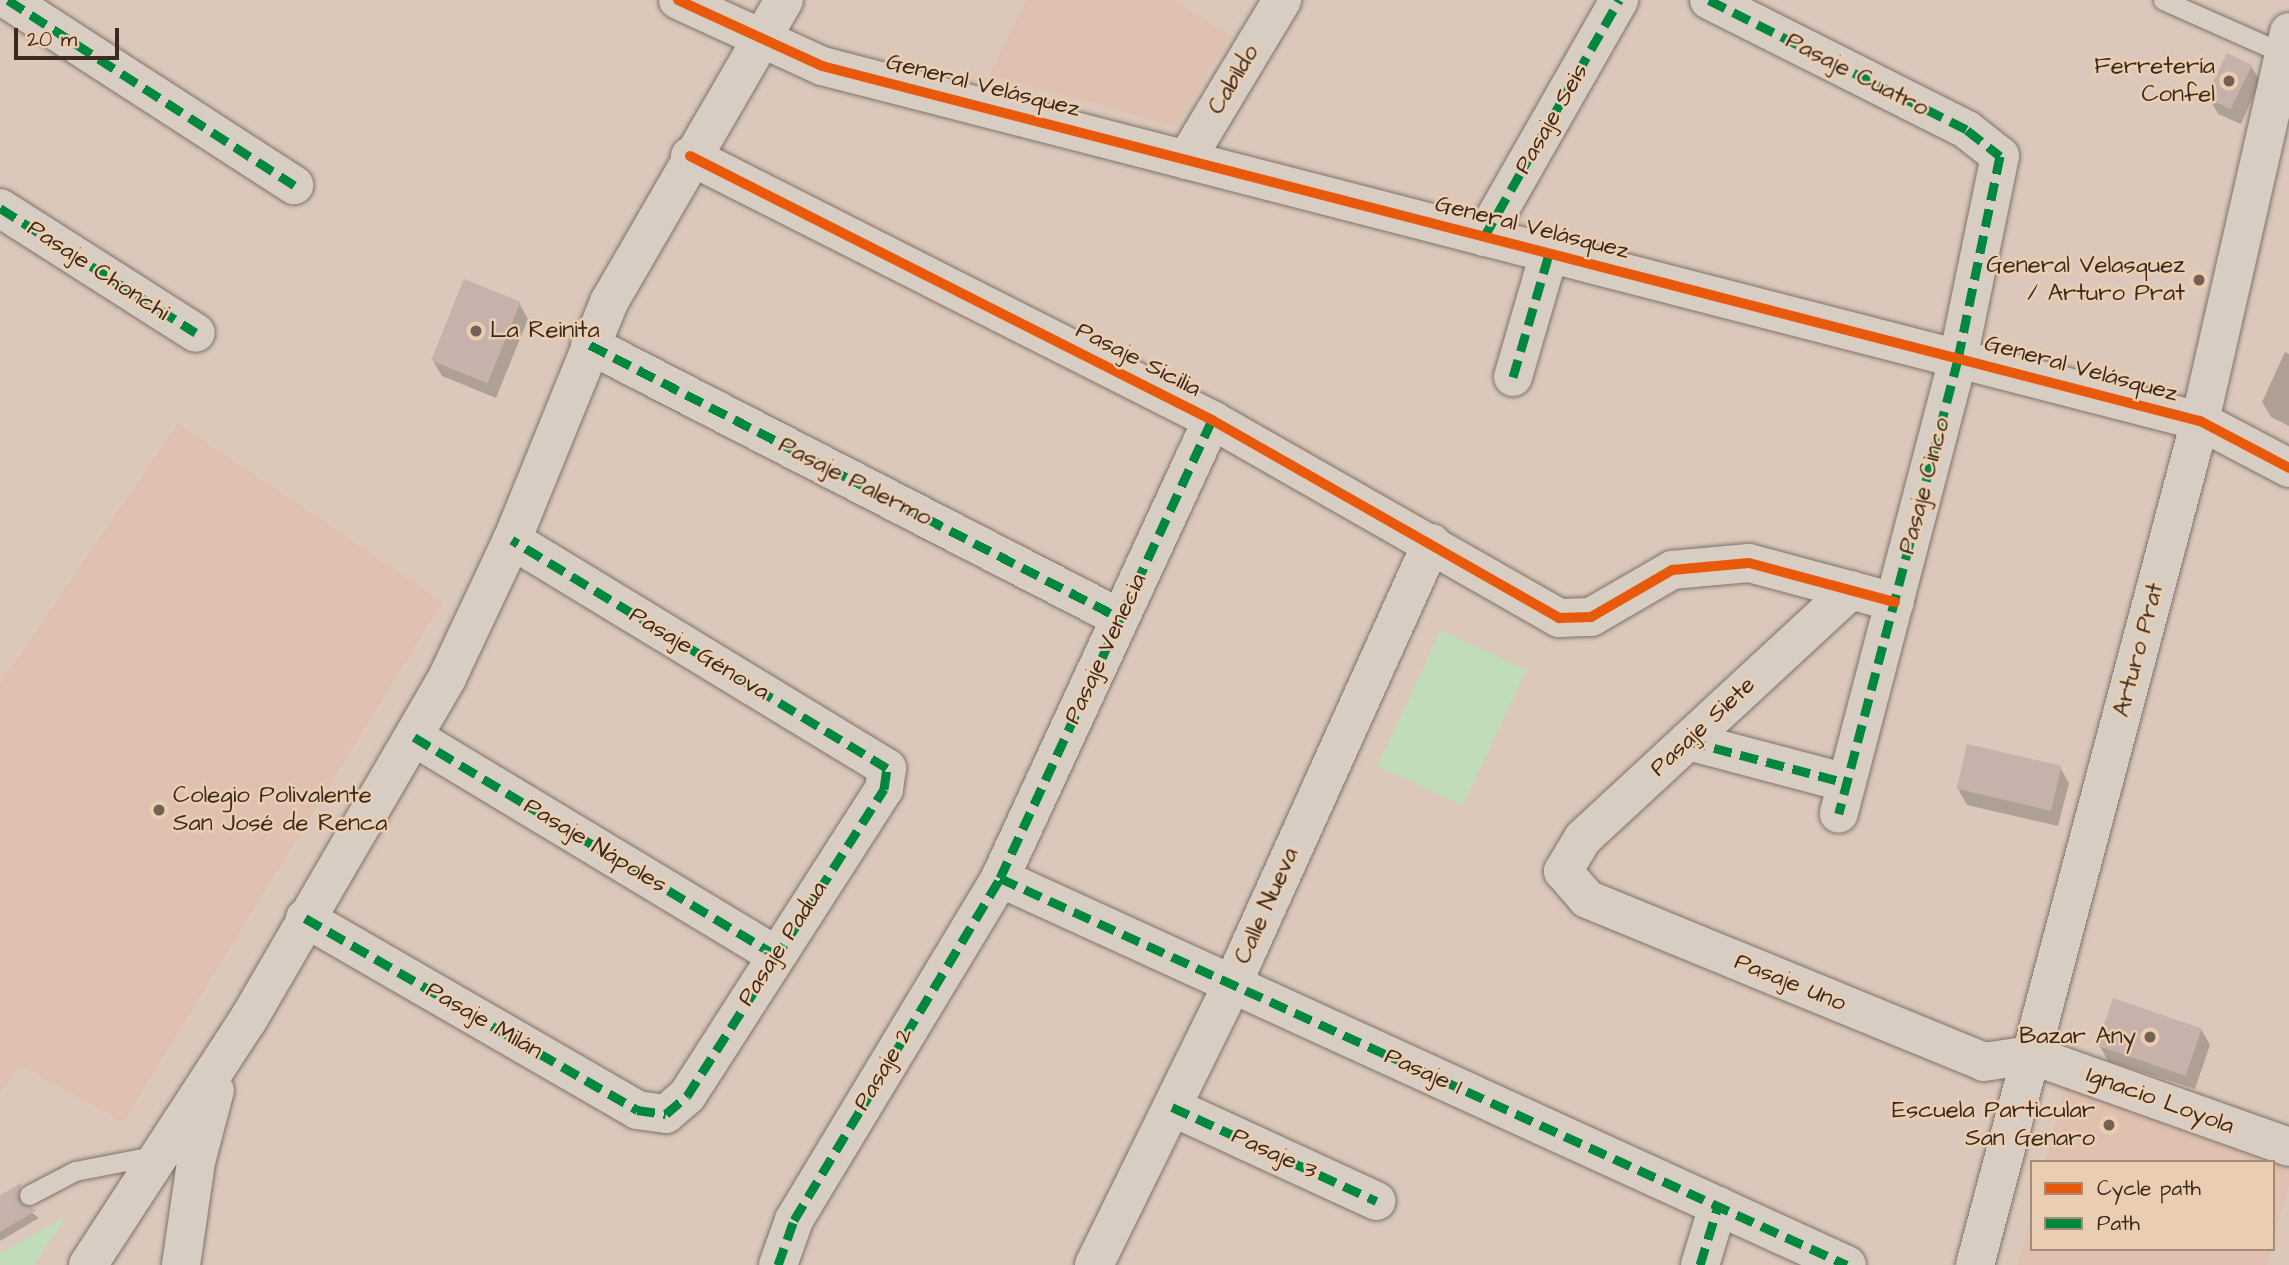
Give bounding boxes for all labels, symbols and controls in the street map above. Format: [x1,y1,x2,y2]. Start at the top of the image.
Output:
scale bar [18,14,122,58]
text: 20 m [27,25,77,54]
street label: Pasaje Cuatro [1781,27,1933,123]
street label: Cabildo [1202,40,1266,120]
street label: General Velásquez [883,48,1083,124]
place label: Ferretería Confel [2094,53,2215,109]
street label: Pasaje Seis [1509,59,1595,179]
marker: Ferretería Confel [2221,73,2237,89]
street label: General Velásquez [1432,190,1632,266]
street label: Pasaje Chonchi [22,214,174,328]
place label: General Velasquez / Arturo Prat [1986,252,2185,308]
marker: General Velasquez / Arturo Prat [2191,272,2207,288]
street label: Pasaje Sicilia [1071,316,1205,404]
place label: La Reinita [490,317,600,345]
marker: La Reinita [468,323,484,339]
street label: General Velásquez [1981,329,2181,409]
street label: Pasaje Cinco [1893,415,1957,557]
street label: Pasaje Palermo [773,431,937,533]
street label: Pasaje Venecia [1059,569,1153,729]
street label: Arturo Prat [2107,580,2171,720]
street label: Pasaje Génova [624,601,774,707]
street label: Pasaje Siete [1644,671,1762,783]
place label: Colegio Polivalente San José de Renca [173,782,387,838]
street label: Pasaje Nápoles [518,792,672,900]
marker: Colegio Polivalente San José de Renca [151,802,167,818]
street label: Calle Nueva [1229,843,1305,969]
street label: Pasaje Padua [732,876,834,1012]
street label: Pasaje Uno [1730,948,1850,1018]
street label: Pasaje Milán [420,976,548,1066]
street label: Pasaje 2 [848,1022,920,1116]
place label: Bazar Any [2019,1023,2136,1051]
marker: Bazar Any [2142,1029,2158,1045]
street label: Pasaje 1 [1380,1042,1466,1102]
street label: Ignacio Loyola [2082,1061,2238,1141]
place label: Escuela Particular San Genaro [1892,1097,2095,1153]
marker: Escuela Particular San Genaro [2101,1117,2117,1133]
street label: Pasaje 3 [1227,1122,1321,1186]
legend [2030,1160,2275,1251]
text: Cycle path [2097,1174,2201,1203]
text: Path [2097,1209,2140,1238]

